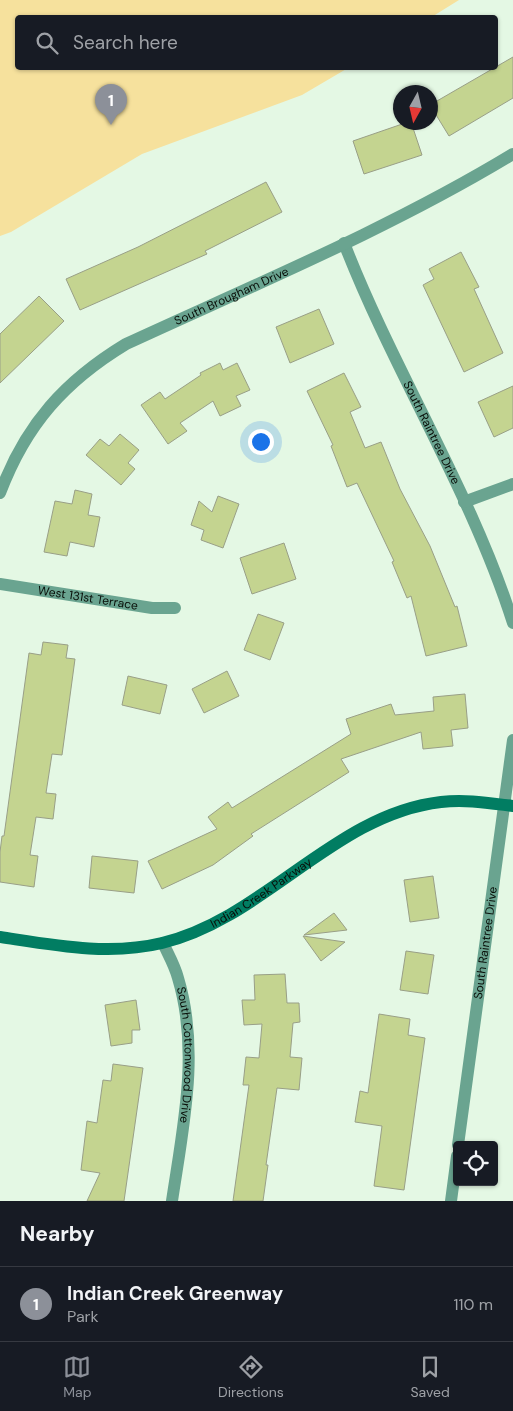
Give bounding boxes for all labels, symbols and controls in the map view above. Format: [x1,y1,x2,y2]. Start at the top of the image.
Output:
search box [15,15,498,70]
icon: search [33,29,61,57]
text: Search here [73,30,178,55]
pin: 1 [95,84,127,125]
north arrow [393,85,438,130]
street label: South Brougham Drive [172,263,291,329]
street label: South Raintree Drive [400,378,464,487]
your location [248,429,274,455]
street label: West 131st Terrace [37,582,139,614]
street label: Indian Creek Parkway [208,854,315,932]
street label: South Raintree Drive [470,885,501,1000]
street label: South Cottonwood Drive [173,985,197,1124]
map controls [453,1141,498,1186]
button: locate [453,1141,498,1186]
text: Nearby [20,1220,94,1248]
text: Indian Creek Greenway [67,1281,283,1306]
text: 1 [33,1294,39,1315]
text: 110 m [454,1294,493,1315]
text: Park [67,1306,99,1327]
tab: Map [63,1353,91,1401]
tab: Directions [218,1353,284,1401]
tab: Saved [410,1353,450,1401]

